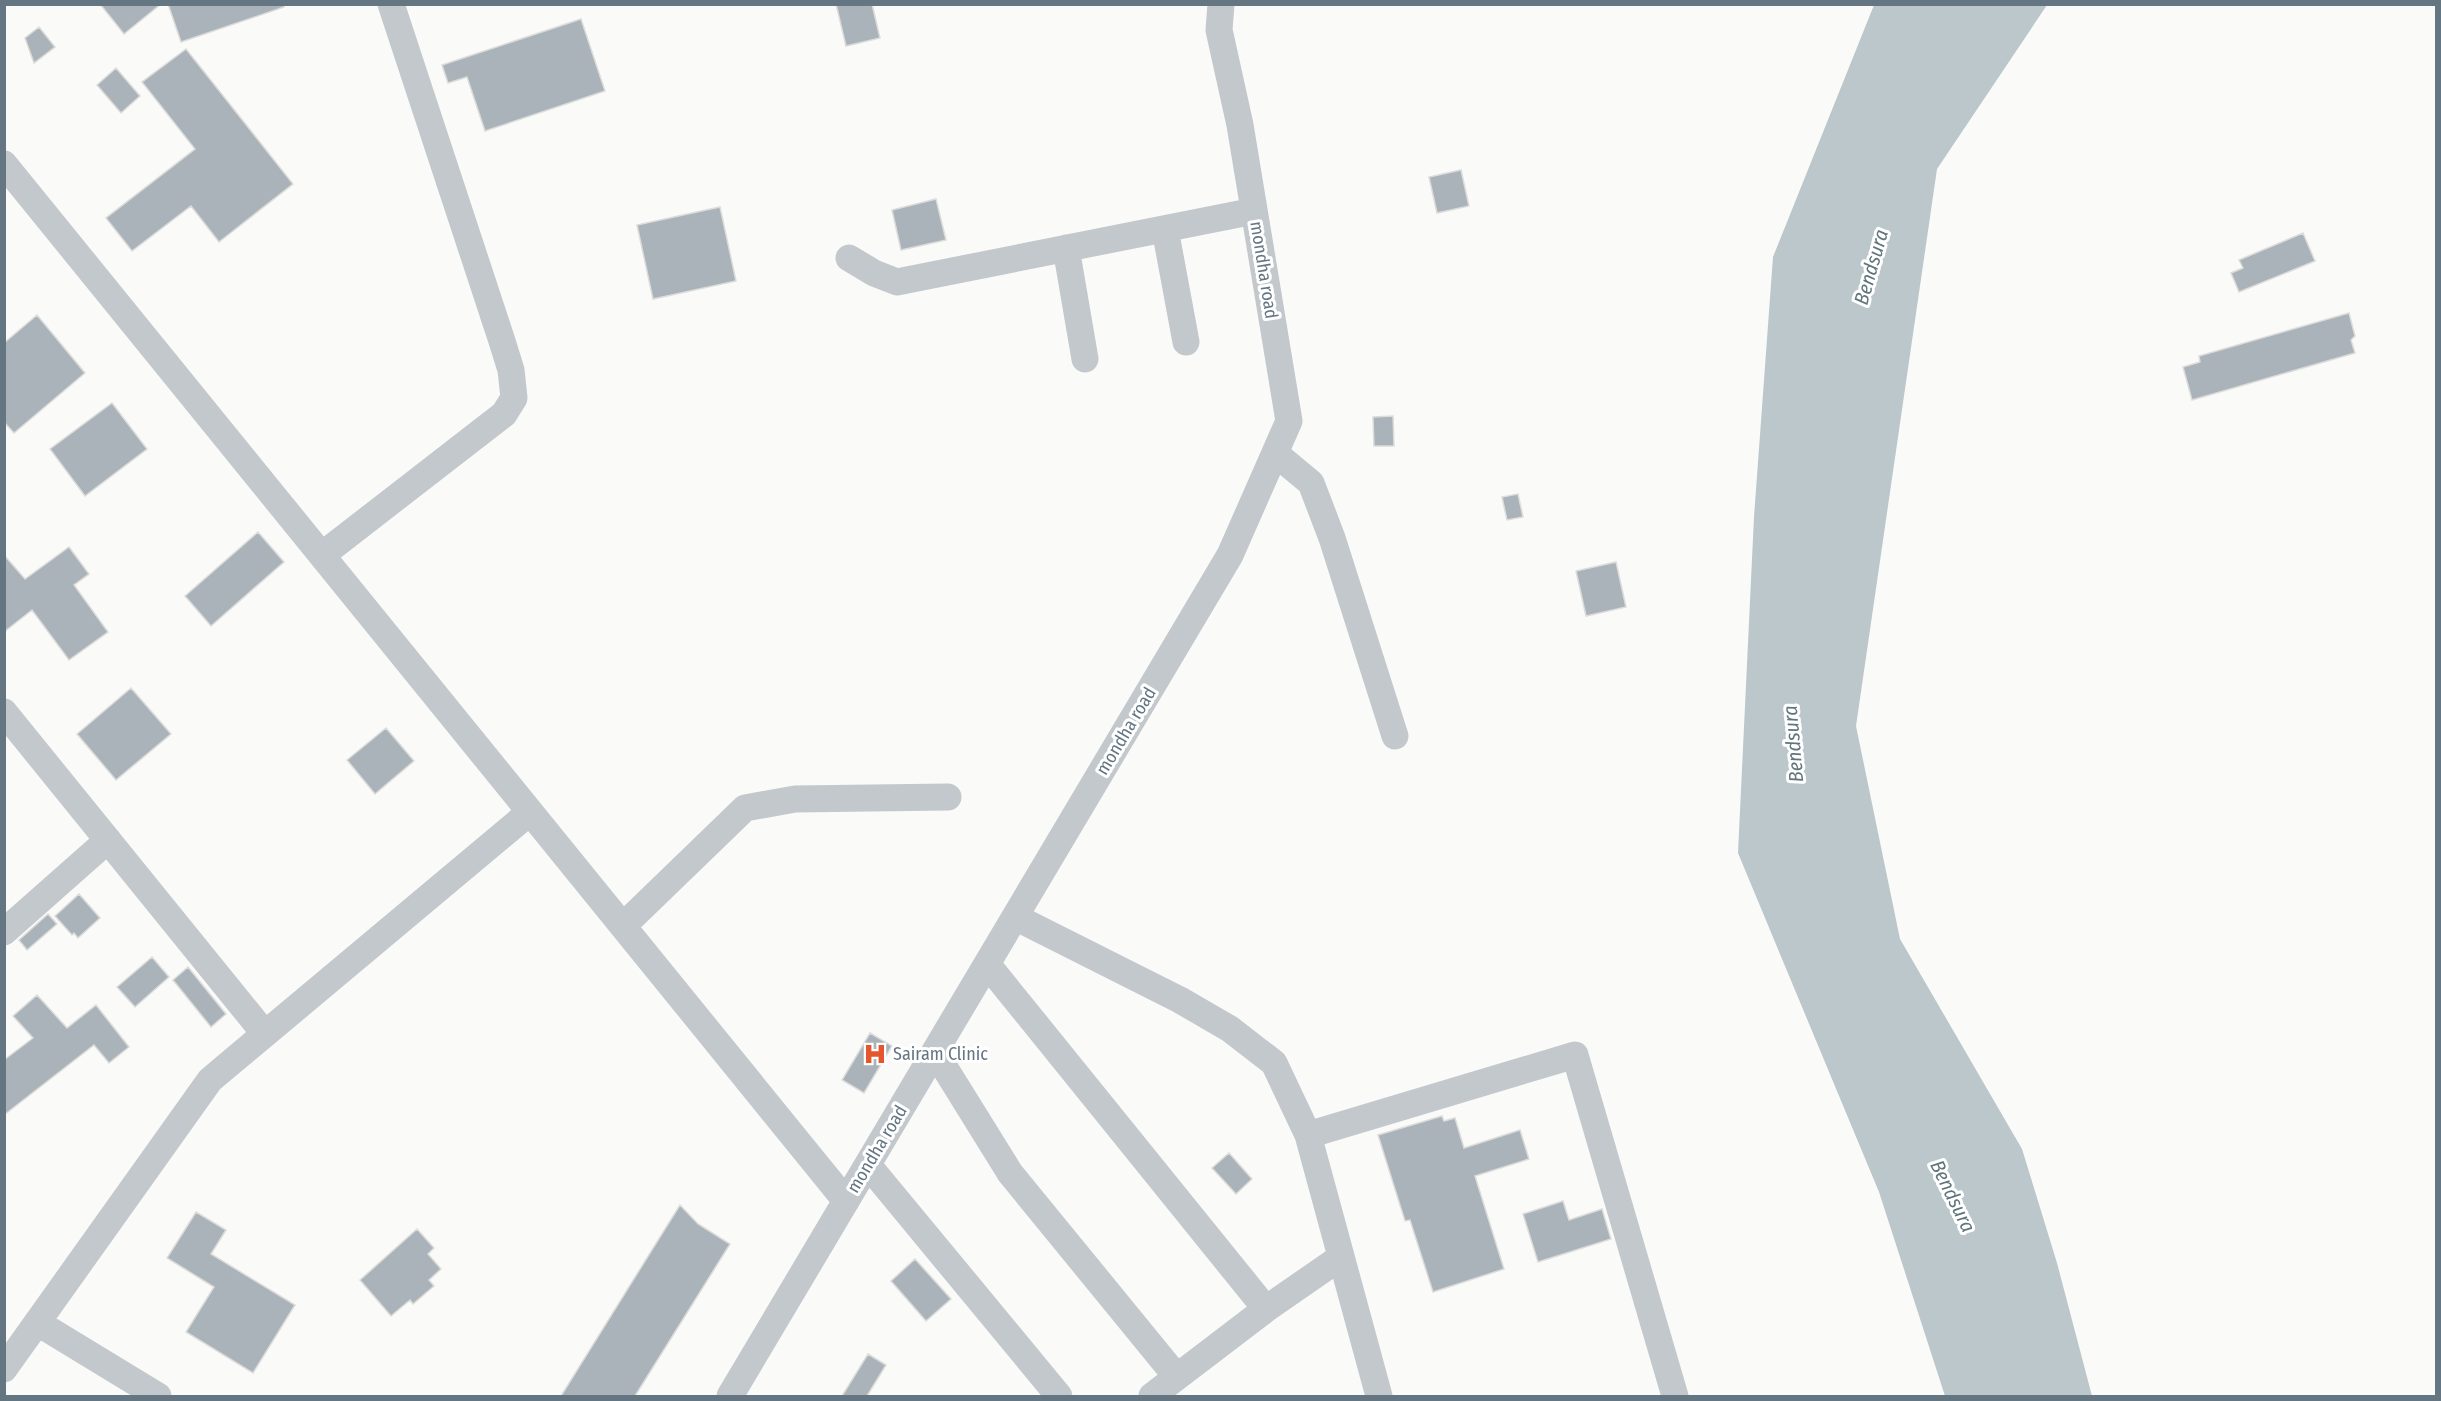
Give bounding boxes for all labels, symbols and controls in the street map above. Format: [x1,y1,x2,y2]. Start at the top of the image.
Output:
street label: mondha road [1245,220,1283,320]
water label: Bendsura [1849,227,1893,307]
street label: mondha road [1091,683,1161,779]
water label: Bendsura [1778,705,1808,783]
hospital icon: Sairam Clinic [862,1041,888,1067]
place label: Sairam Clinic [893,1043,988,1065]
street label: mondha road [842,1101,912,1197]
water label: Bendsura [1925,1156,1981,1236]

